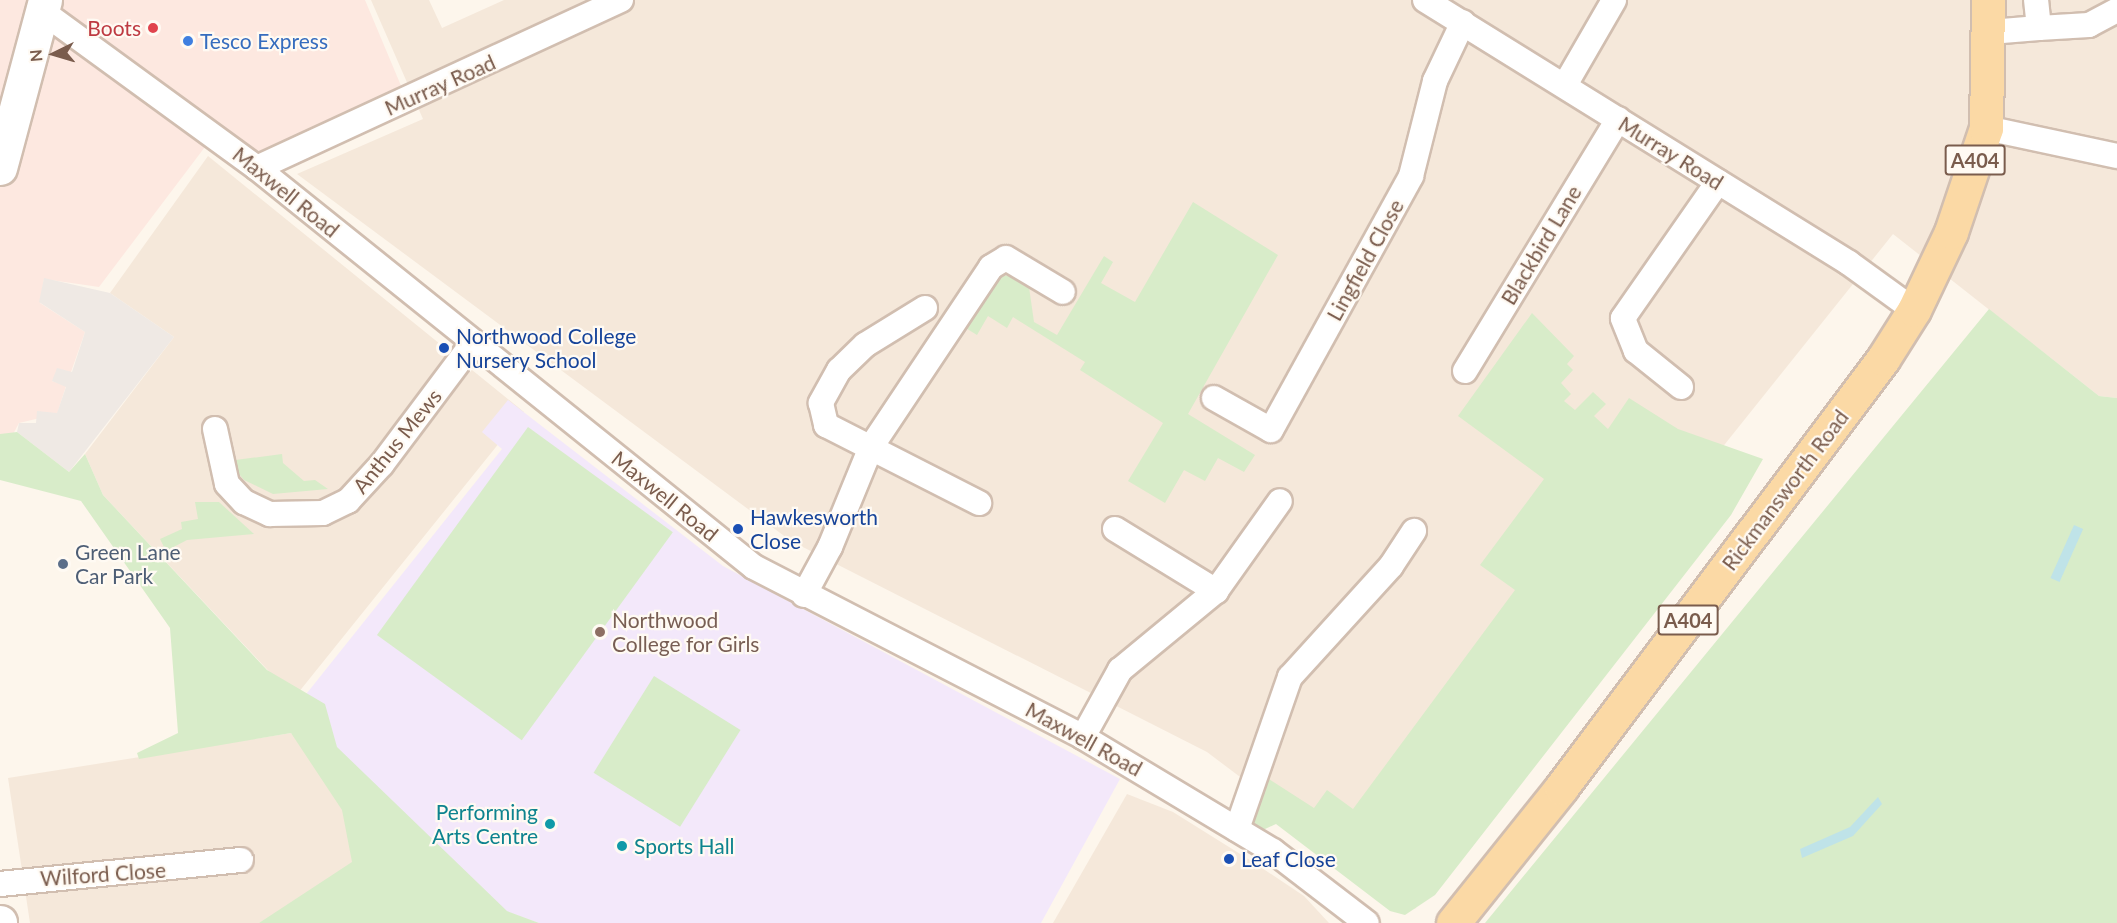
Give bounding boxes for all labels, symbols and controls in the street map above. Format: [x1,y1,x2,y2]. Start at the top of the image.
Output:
place label: Boots [87,15,141,41]
marker: Boots [146,21,160,35]
north arrow [24,24,84,84]
place label: Tesco Express [200,28,328,54]
marker: Tesco Express [181,34,195,48]
text: N [26,49,46,63]
street label: Murray Road [380,49,500,121]
street label: Murray Road [1614,111,1728,195]
street label: Maxwell Road [228,141,344,243]
road number: A404 [1944,143,2006,177]
street label: Blackbird Lane [1496,181,1586,309]
street label: Lingfield Close [1321,195,1409,325]
place label: Northwood College Nursery School [456,323,636,373]
marker: Northwood College Nursery School [437,341,451,355]
street label: Anthus Mews [347,384,447,498]
street label: Rickmansworth Road [1716,405,1854,575]
street label: Maxwell Road [607,445,723,547]
place label: Hawkesworth Close [750,504,878,554]
marker: Hawkesworth Close [731,522,745,536]
place label: Green Lane Car Park [75,539,181,589]
marker: Green Lane Car Park [56,557,70,571]
road number: A404 [1656,603,1720,637]
place label: Northwood College for Girls [612,607,760,657]
marker: Northwood College for Girls [593,625,607,639]
street label: Maxwell Road [1021,697,1147,781]
place label: Performing Arts Centre [432,799,538,849]
marker: Performing Arts Centre [543,817,557,831]
place label: Sports Hall [634,833,735,859]
marker: Sports Hall [615,839,629,853]
place label: Leaf Close [1241,846,1336,872]
marker: Leaf Close [1222,852,1236,866]
street label: Wilford Close [39,857,167,891]

